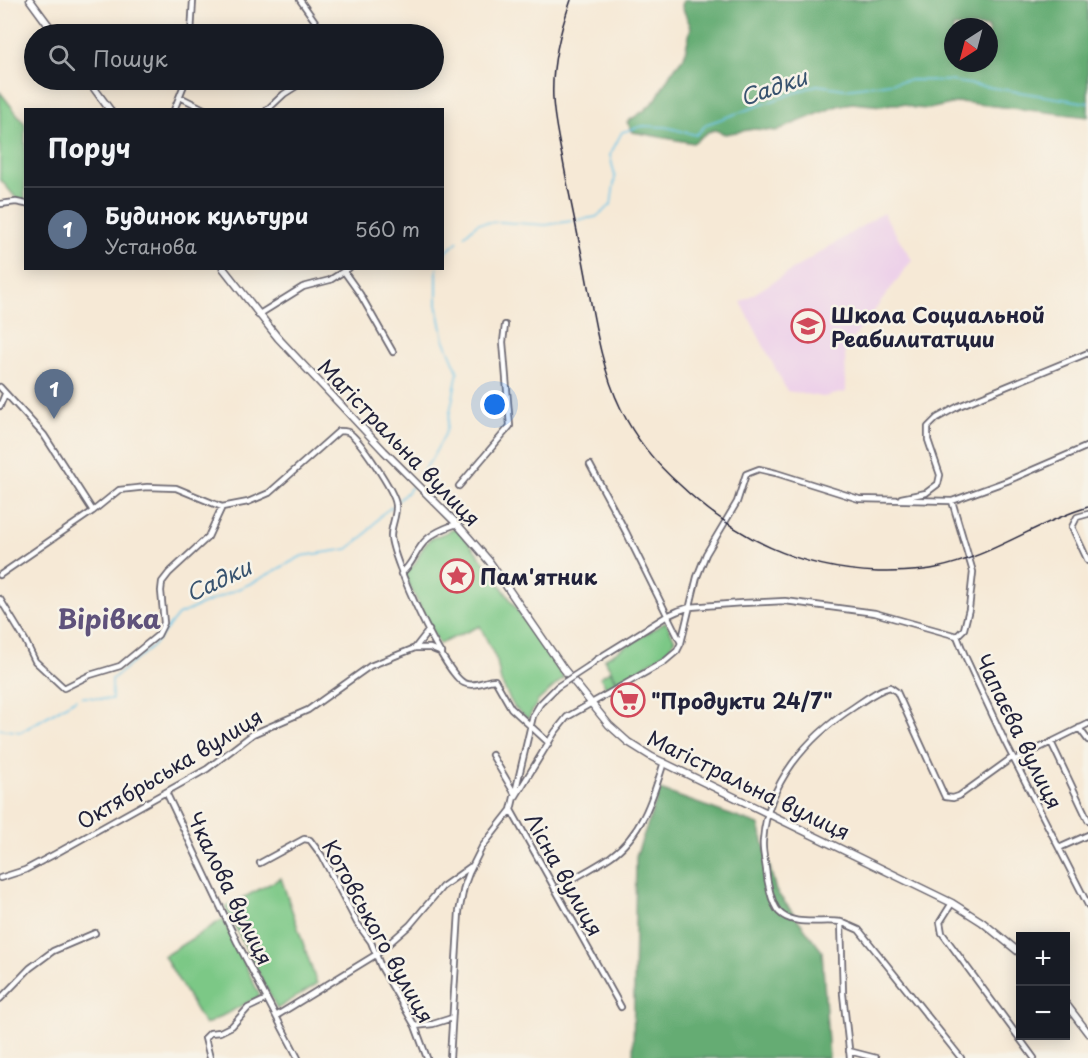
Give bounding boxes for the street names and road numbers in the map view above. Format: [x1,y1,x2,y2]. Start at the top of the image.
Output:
street label: Магістральна вулиця [311,351,489,533]
street label: Чапаєва вулиця [969,648,1071,814]
street label: Октябрьська вулиця [70,700,268,836]
street label: Магістральна вулиця [642,721,856,847]
street label: Чкалова вулиця [180,806,282,970]
street label: Лісна вулиця [518,807,612,941]
street label: Котовського вулиця [315,833,443,1029]

